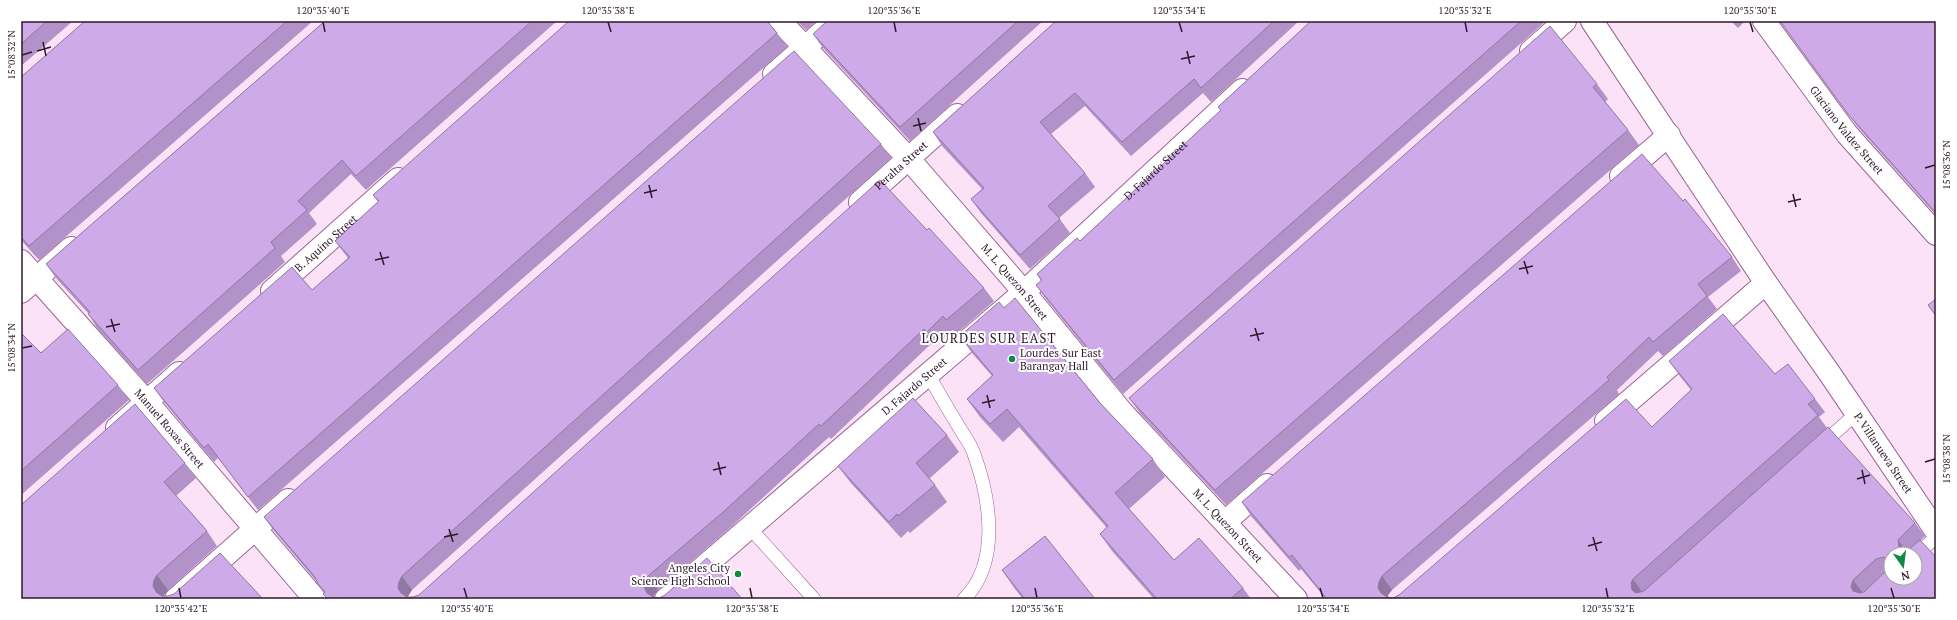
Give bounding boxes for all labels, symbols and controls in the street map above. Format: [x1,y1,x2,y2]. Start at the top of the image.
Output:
text: 120°35'40"E [296,4,350,17]
text: 120°35'38"E [581,4,635,17]
text: 120°35'36"E [867,4,921,17]
text: 120°35'34"E [1152,4,1206,17]
text: 120°35'32"E [1438,4,1492,17]
text: 120°35'30"E [1723,4,1777,17]
text: 15°08'32"N [5,30,18,80]
street label: Glaciano Valdez Street [1807,83,1887,177]
street label: D. Fajardo Street [1121,137,1190,203]
street label: Peralta Street [871,138,930,193]
text: 15°08'36"N [1940,140,1953,190]
street label: B. Aquino Street [291,212,360,275]
street label: M. L. Quezon Street [978,241,1051,323]
text: 15°08'34"N [5,323,18,373]
district label: LOURDES SUR EAST [922,329,1056,347]
place label: Lourdes Sur East Barangay Hall [1020,346,1102,373]
street label: D. Fajardo Street [879,354,950,418]
marker: Lourdes Sur East Barangay Hall [1007,354,1017,364]
street label: Manuel Roxas Street [132,386,208,471]
street label: P. Villanueva Street [1851,410,1916,496]
text: 15°08'38"N [1940,434,1953,484]
street label: M. L. Quezon Street [1190,486,1266,566]
north arrow [1883,546,1923,586]
place label: Angeles City Science High School [631,561,730,588]
text: N [1899,568,1911,584]
marker: Angeles City Science High School [733,569,743,579]
text: 120°35'42"E [154,602,208,615]
text: 120°35'40"E [440,602,494,615]
text: 120°35'38"E [725,602,779,615]
text: 120°35'36"E [1010,602,1064,615]
text: 120°35'34"E [1296,602,1350,615]
text: 120°35'32"E [1581,602,1635,615]
text: 120°35'30"E [1867,602,1921,615]

